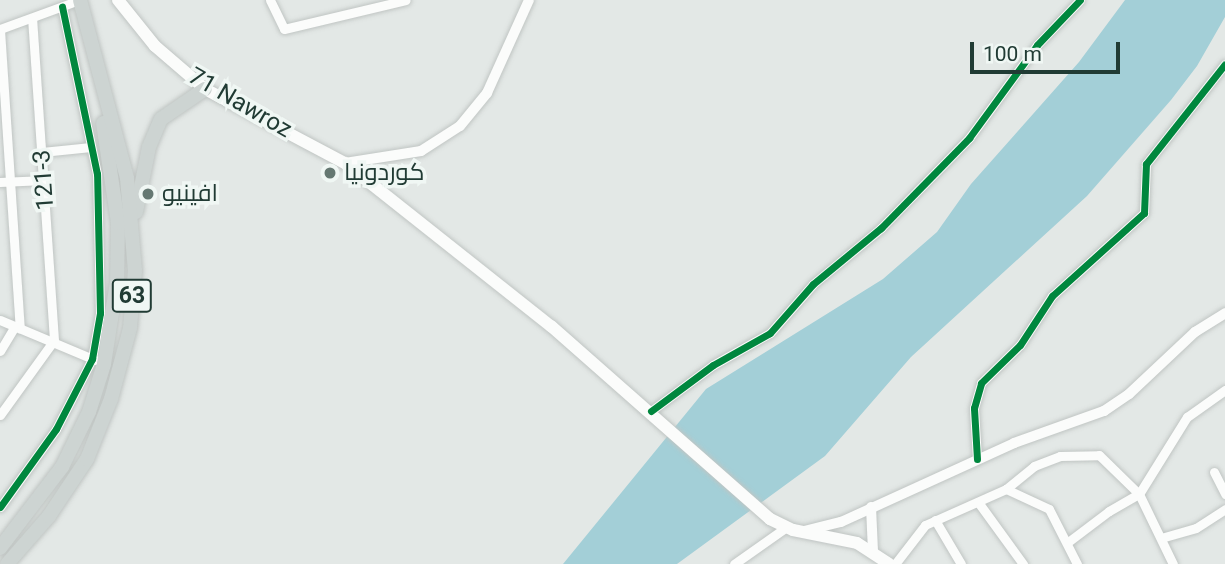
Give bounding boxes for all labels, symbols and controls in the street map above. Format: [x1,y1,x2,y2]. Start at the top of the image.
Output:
scale bar [973,28,1124,72]
text: 100 m [983,42,1042,66]
street label: 71 Nawroz [183,62,297,144]
street label: 121-3 [28,149,60,211]
place label: كوردونيا [344,159,424,187]
marker: كوردونيا [322,165,338,181]
place label: افينيو [162,180,218,208]
marker: افينيو [140,186,156,202]
road number: 63 [111,276,153,316]

